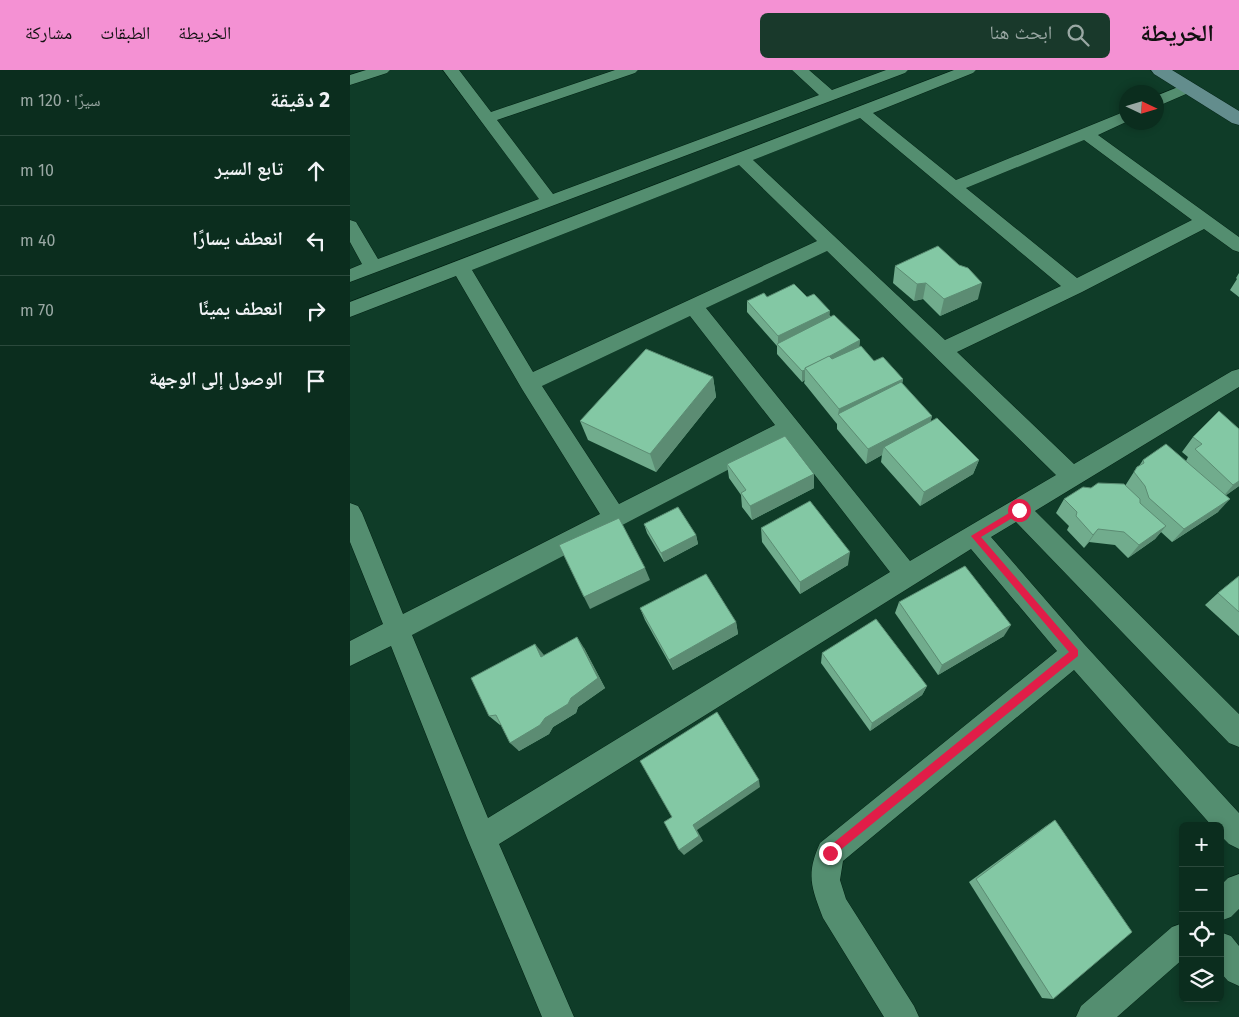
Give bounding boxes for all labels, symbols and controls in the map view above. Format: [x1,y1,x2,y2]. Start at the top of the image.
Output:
search box [760,13,1110,58]
text: الخريطة [1140,19,1214,47]
text: ابحث هنا [989,21,1052,44]
icon: search [1064,21,1092,49]
text: مشاركة [25,22,72,44]
text: الطبقات [100,22,150,44]
text: الخريطة [178,22,231,44]
north arrow [1119,85,1164,130]
text: 2 دقيقة [270,87,330,113]
text: سيرًا · 120 m [20,91,101,110]
text: تابع السير [215,157,283,180]
icon: ahead [302,157,330,185]
text: 10 m [20,161,54,180]
text: انعطف يسارًا [192,227,283,250]
icon: left [302,227,330,255]
text: 40 m [20,231,55,250]
text: انعطف يمينًا [198,297,283,320]
icon: right [302,297,330,325]
text: 70 m [20,301,54,320]
text: الوصول إلى الوجهة [149,367,283,390]
icon: arrive [302,367,330,395]
route start [1008,499,1031,522]
map controls [1179,822,1224,1002]
button: + [1179,822,1224,867]
route end [819,842,842,865]
button: − [1179,867,1224,912]
button: locate [1179,912,1224,957]
button: layers [1179,957,1224,1002]

